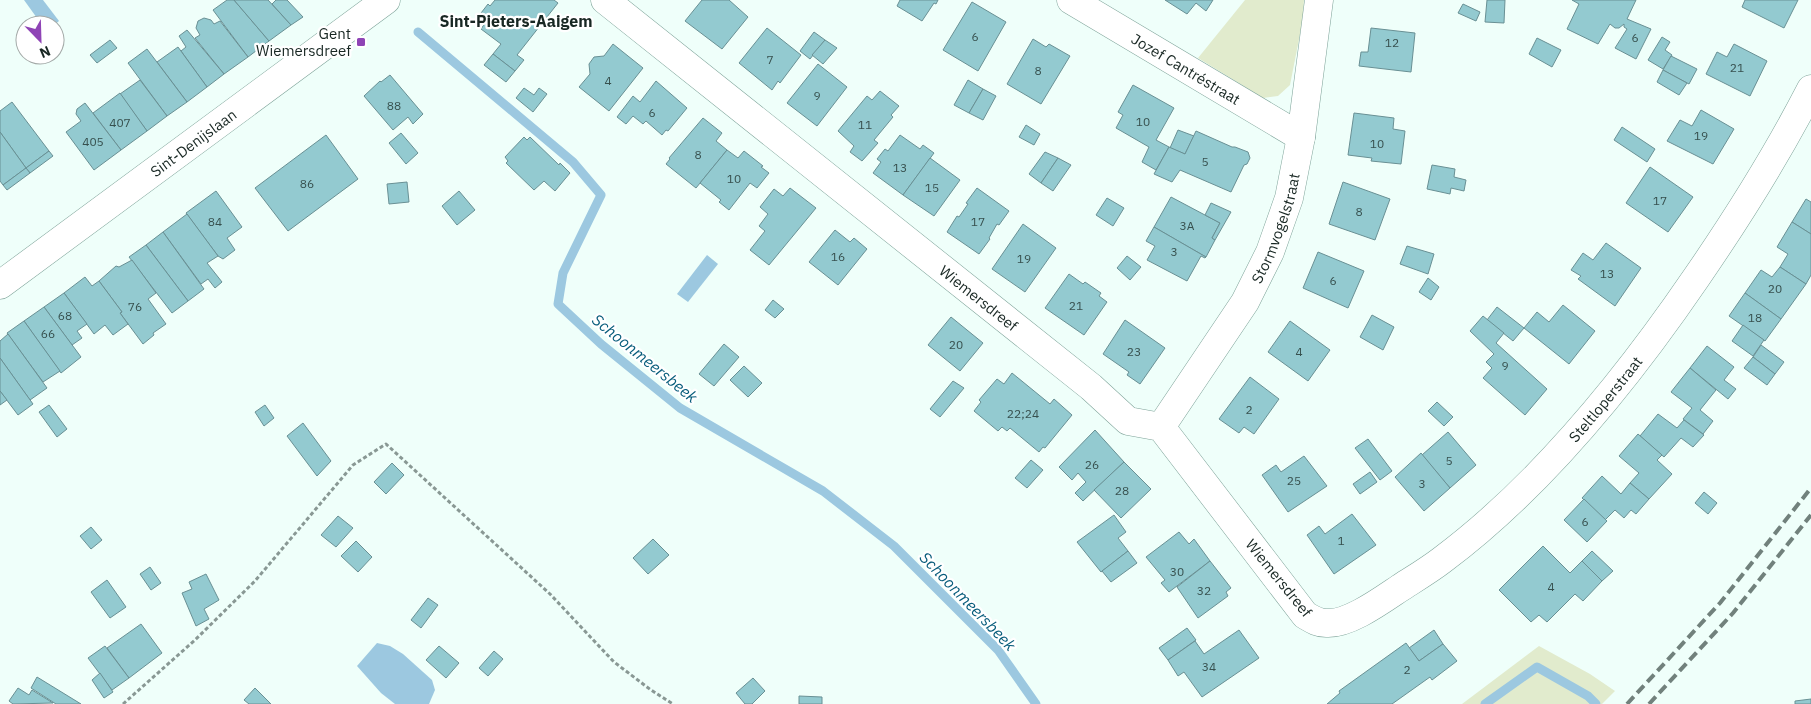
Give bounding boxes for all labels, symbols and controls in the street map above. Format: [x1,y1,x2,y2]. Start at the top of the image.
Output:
district label: Sint-Pieters-Aaigem [439,11,593,31]
north arrow [15,15,65,65]
place label: Gent Wiemersdreef [256,24,351,60]
house number: 6 [971,29,979,44]
street label: Jozef Cantréstraat [1128,29,1244,108]
house number: 6 [1631,30,1639,45]
house number: 12 [1385,35,1399,50]
marker: Gent Wiemersdreef [355,36,367,48]
text: N [37,42,53,62]
house number: 7 [766,52,774,67]
house number: 21 [1730,60,1744,75]
house number: 8 [1034,63,1042,78]
house number: 4 [604,73,612,88]
house number: 9 [813,88,821,103]
house number: 88 [387,98,401,113]
street label: Sint-Denijslaan [146,104,240,180]
house number: 6 [648,105,656,120]
house number: 10 [1136,114,1150,129]
house number: 407 [109,115,131,130]
house number: 11 [858,117,872,132]
house number: 19 [1694,128,1708,143]
house number: 405 [82,134,104,149]
house number: 10 [1370,136,1384,151]
house number: 8 [694,147,702,162]
house number: 5 [1201,154,1209,169]
house number: 13 [893,160,907,175]
house number: 10 [727,171,741,186]
street label: Stormvogelstraat [1247,171,1303,286]
house number: 86 [300,176,314,191]
house number: 15 [925,180,939,195]
house number: 17 [1653,193,1667,208]
house number: 8 [1355,204,1363,219]
house number: 84 [208,214,222,229]
house number: 17 [971,214,985,229]
house number: 3A [1180,218,1195,233]
house number: 3 [1170,244,1178,259]
house number: 16 [831,249,845,264]
house number: 19 [1017,251,1031,266]
street label: Wiemersdreef [936,261,1022,335]
house number: 13 [1600,266,1614,281]
house number: 6 [1329,273,1337,288]
house number: 20 [1768,281,1782,296]
house number: 21 [1069,298,1083,313]
house number: 76 [128,299,142,314]
house number: 68 [58,308,72,323]
water label: Schoonmeersbeek [588,309,702,407]
house number: 18 [1748,310,1762,325]
house number: 66 [41,326,55,341]
house number: 20 [949,337,963,352]
house number: 23 [1127,344,1141,359]
house number: 4 [1295,344,1303,359]
street label: Steltloperstraat [1564,352,1646,446]
house number: 9 [1501,358,1509,373]
house number: 2 [1245,402,1253,417]
house number: 22;24 [1007,406,1039,421]
house number: 5 [1445,453,1453,468]
house number: 26 [1085,457,1099,472]
house number: 25 [1287,473,1301,488]
house number: 3 [1418,476,1426,491]
house number: 28 [1115,483,1129,498]
house number: 6 [1581,514,1589,529]
house number: 1 [1337,533,1345,548]
street label: Wiemersdreef [1242,535,1316,621]
water label: Schoonmeersbeek [916,547,1021,655]
house number: 30 [1170,564,1184,579]
house number: 4 [1547,579,1555,594]
house number: 32 [1197,583,1211,598]
house number: 34 [1202,659,1216,674]
house number: 2 [1403,662,1411,677]

